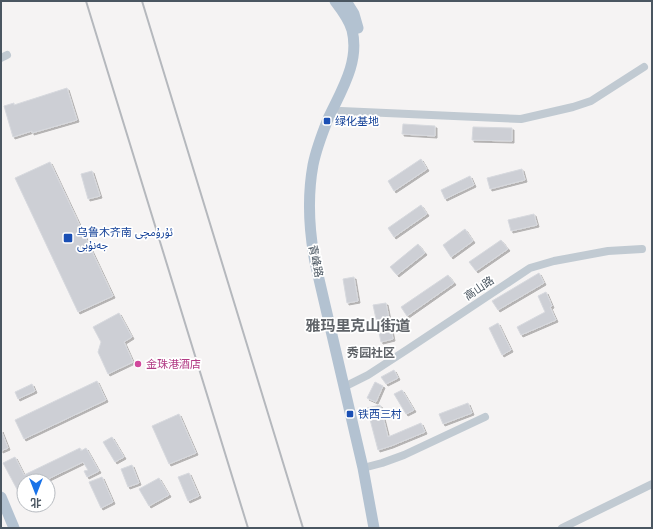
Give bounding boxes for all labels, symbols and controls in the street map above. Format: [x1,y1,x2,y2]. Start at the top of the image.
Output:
place label: 绿化基地 [335,115,379,128]
marker: 绿化基地 [322,116,332,126]
place label: 乌鲁木齐南 ئۇرۇمچى جەنۇبى [77,226,173,252]
marker: 乌鲁木齐南 ئۇرۇمچى جەنۇبى [62,232,74,244]
street label: 青峰路 [306,244,325,279]
street label: 高山路 [462,274,497,303]
district label: 雅玛里克山街道 [305,317,411,335]
district label: 秀园社区 [347,346,395,360]
place label: 金珠港酒店 [146,358,201,371]
marker: 金珠港酒店 [133,359,143,369]
place label: 铁西三村 [358,408,402,421]
marker: 铁西三村 [345,409,355,419]
north arrow [16,473,56,513]
text: 北 [31,496,42,509]

